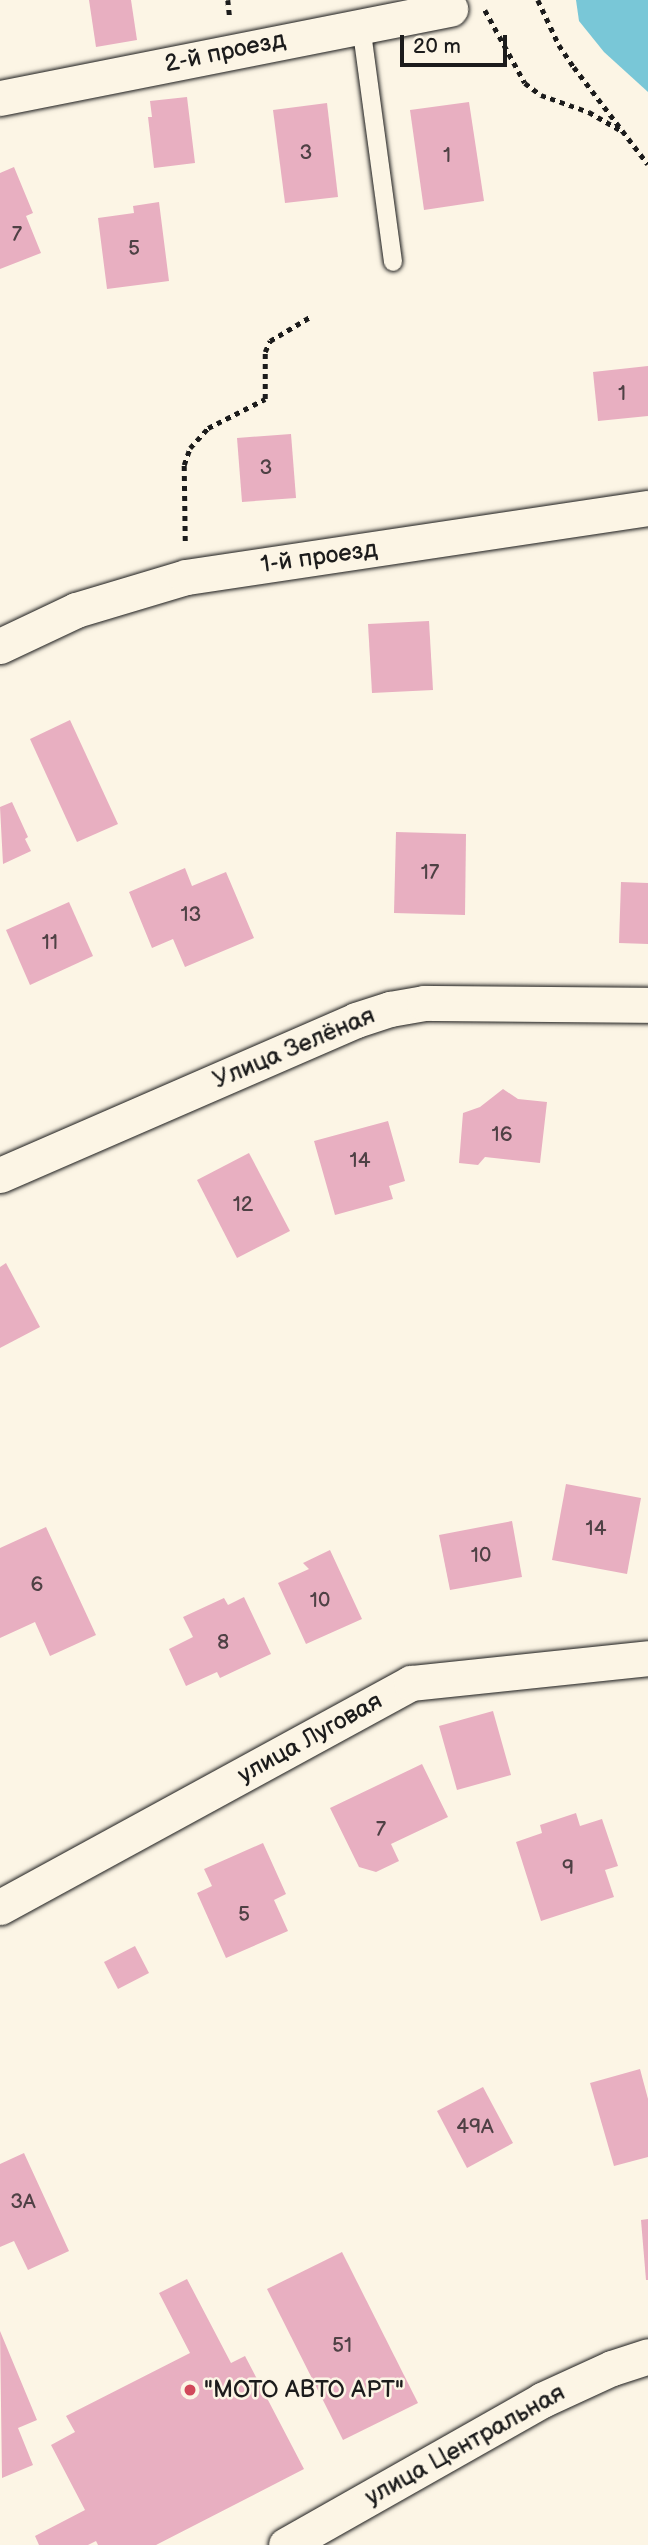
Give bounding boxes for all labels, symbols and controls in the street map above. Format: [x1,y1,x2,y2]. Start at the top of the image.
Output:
scale bar [403,21,510,65]
street label: 2-й проезд [162,25,288,79]
text: 20 m [413,34,461,59]
house number: 3 [300,140,312,166]
house number: 1 [443,143,451,169]
house number: 7 [12,222,22,248]
house number: 5 [128,236,140,262]
house number: 1 [618,381,626,407]
house number: 3 [260,455,272,481]
street label: 1-й проезд [259,535,379,579]
house number: 17 [421,860,439,886]
house number: 13 [180,902,202,928]
house number: 11 [42,930,58,956]
street label: Улица Зелёная [209,1001,379,1095]
house number: 16 [492,1122,512,1148]
house number: 14 [350,1148,370,1174]
house number: 12 [233,1192,253,1218]
house number: 14 [586,1516,606,1542]
house number: 10 [471,1543,491,1569]
house number: 6 [31,1572,43,1598]
house number: 10 [310,1588,330,1614]
house number: 8 [217,1630,229,1656]
street label: улица Луговая [233,1686,387,1790]
house number: 7 [376,1817,386,1843]
house number: 9 [562,1855,574,1881]
house number: 5 [238,1902,250,1928]
house number: 49А [456,2114,494,2140]
house number: 3А [10,2189,36,2215]
house number: 51 [332,2333,352,2359]
place label: "МОТО АВТО АРТ" [204,2376,404,2404]
street label: улица Центральная [360,2378,570,2512]
marker: "МОТО АВТО АРТ" [182,2382,198,2398]

